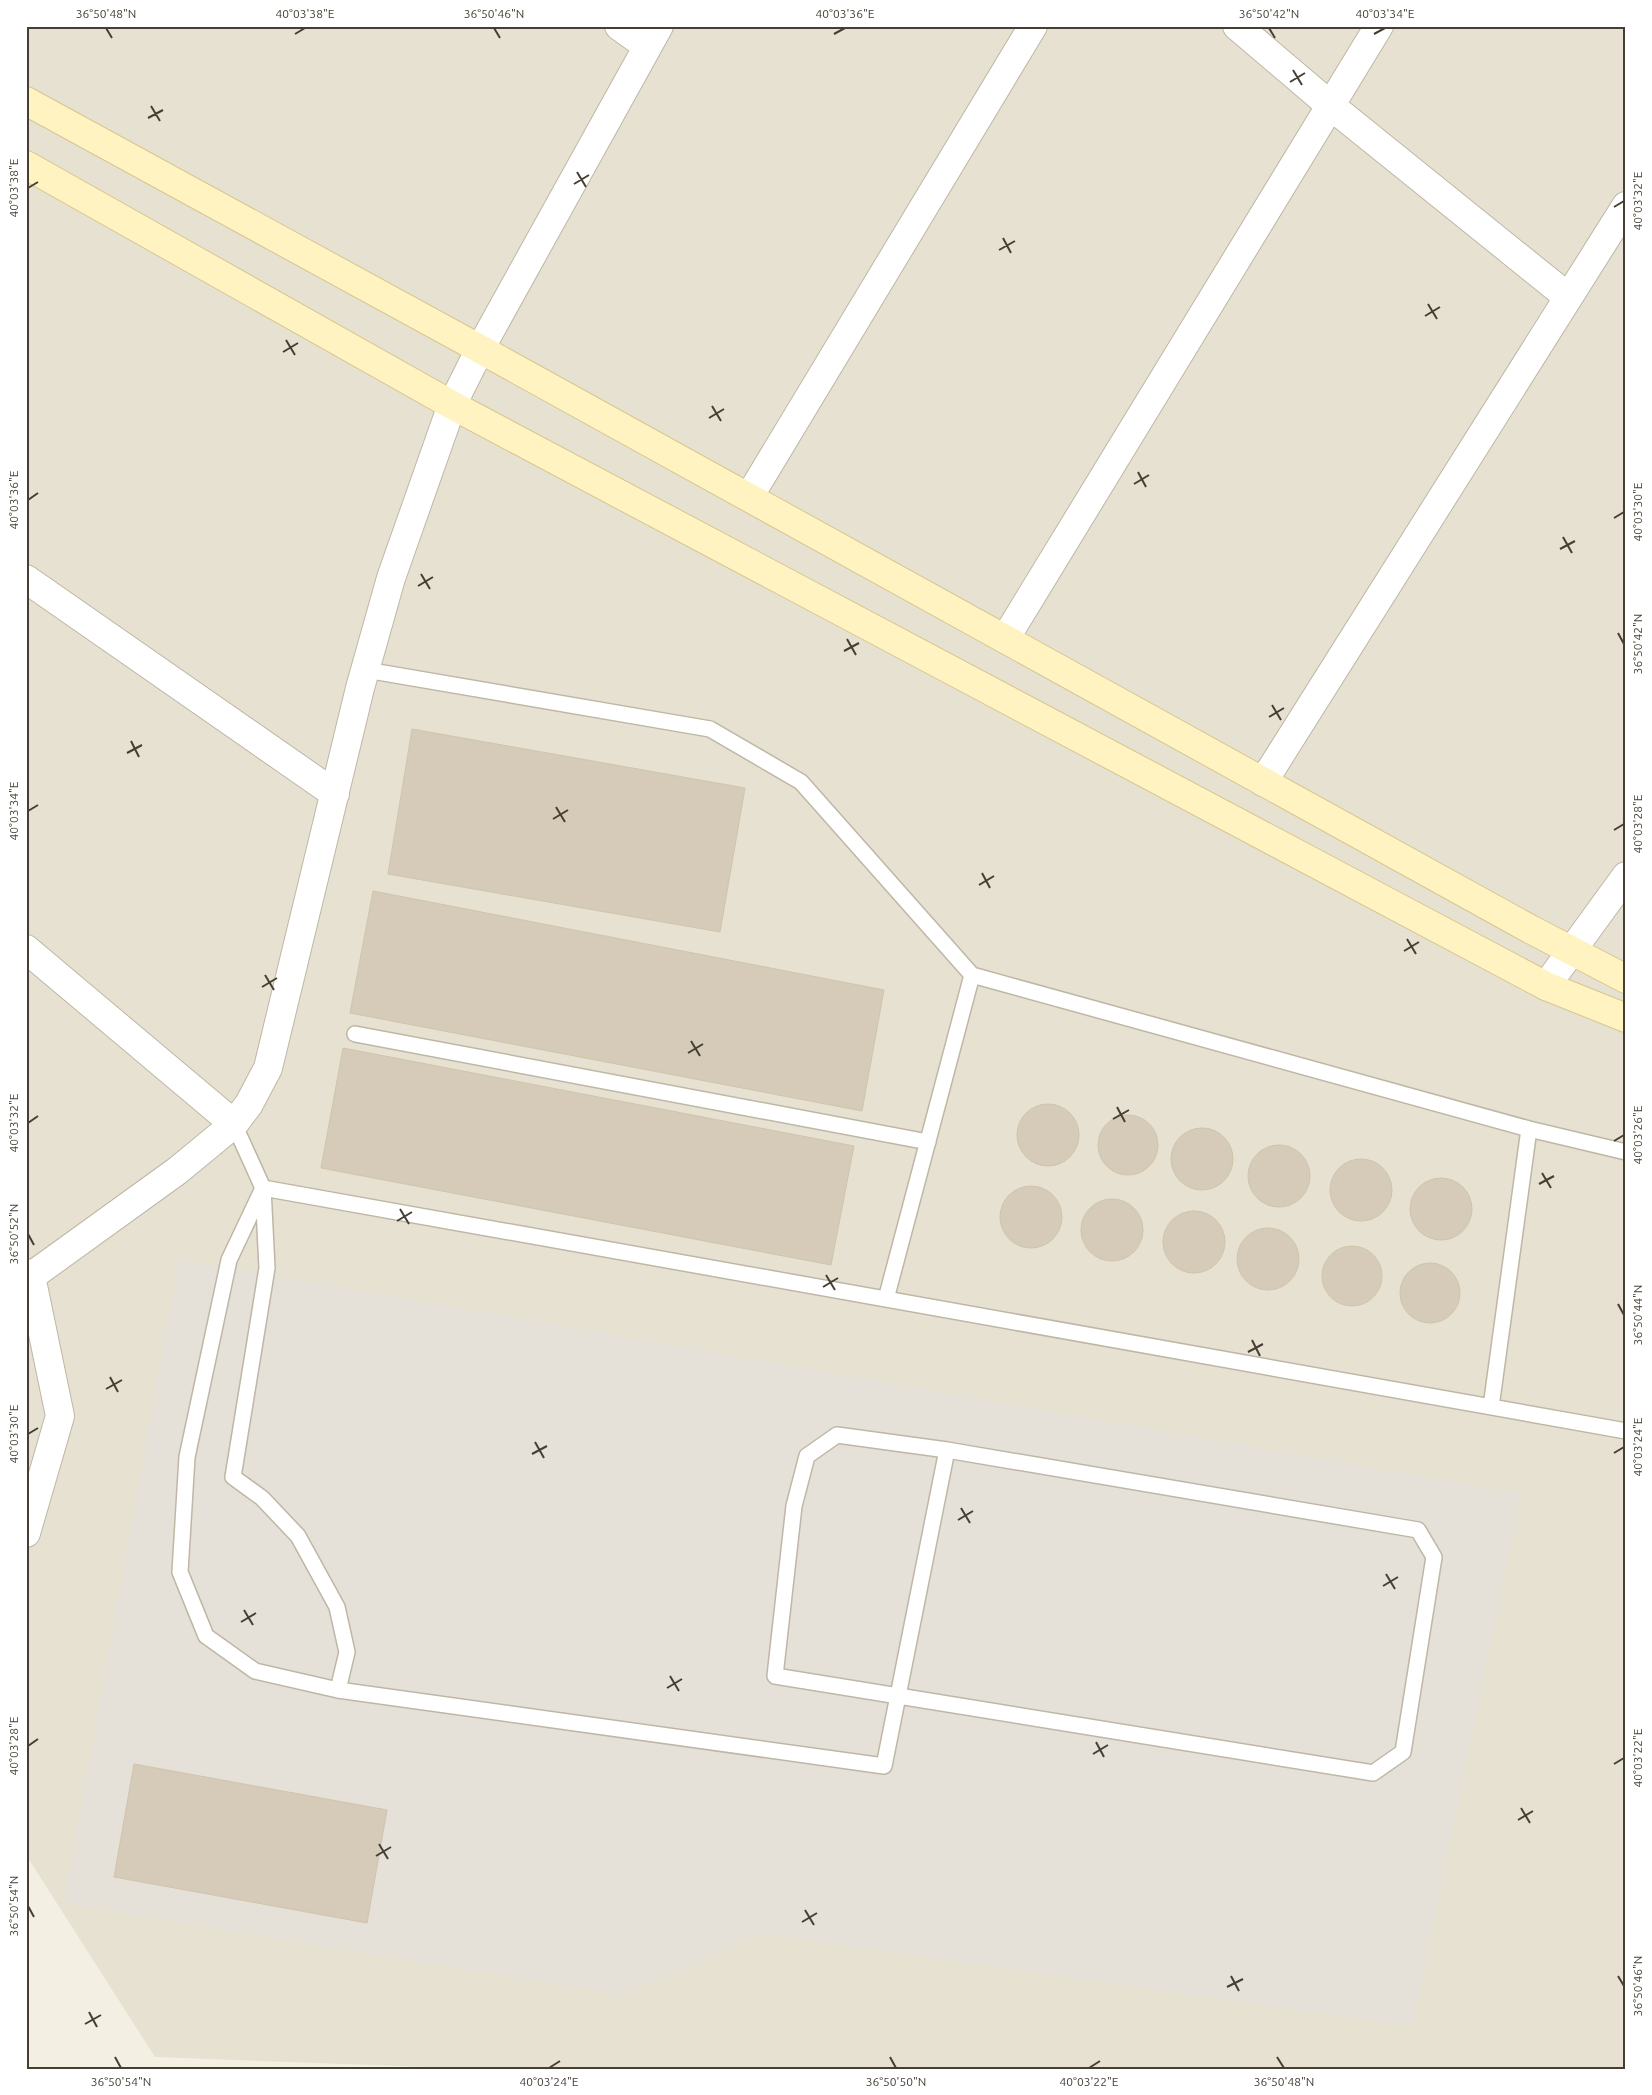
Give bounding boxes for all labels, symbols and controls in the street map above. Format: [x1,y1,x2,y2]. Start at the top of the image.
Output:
text: 36°50'48"N [76,7,136,20]
text: 40°03'38"E [276,7,335,20]
text: 36°50'46"N [464,7,524,20]
text: 40°03'36"E [816,7,875,20]
text: 36°50'42"N [1239,7,1299,20]
text: 40°03'34"E [1356,7,1415,20]
text: 40°03'38"E [7,158,20,217]
text: 40°03'32"E [1631,171,1644,230]
text: 40°03'36"E [7,470,20,529]
text: 40°03'30"E [1631,482,1644,541]
text: 36°50'42"N [1631,614,1644,674]
text: 40°03'34"E [7,781,20,840]
text: 40°03'28"E [1631,794,1644,853]
text: 40°03'32"E [7,1093,20,1152]
text: 40°03'26"E [1631,1105,1644,1164]
text: 36°50'52"N [7,1204,20,1264]
text: 36°50'44"N [1631,1285,1644,1345]
text: 40°03'30"E [7,1404,20,1463]
text: 40°03'24"E [1631,1417,1644,1476]
text: 40°03'28"E [7,1716,20,1775]
text: 40°03'22"E [1631,1728,1644,1787]
text: 36°50'54"N [7,1876,20,1936]
text: 36°50'46"N [1631,1956,1644,2016]
text: 36°50'54"N [91,2075,151,2088]
text: 40°03'24"E [520,2075,579,2088]
text: 36°50'50"N [866,2075,926,2088]
text: 40°03'22"E [1060,2075,1119,2088]
text: 36°50'48"N [1254,2075,1314,2088]

